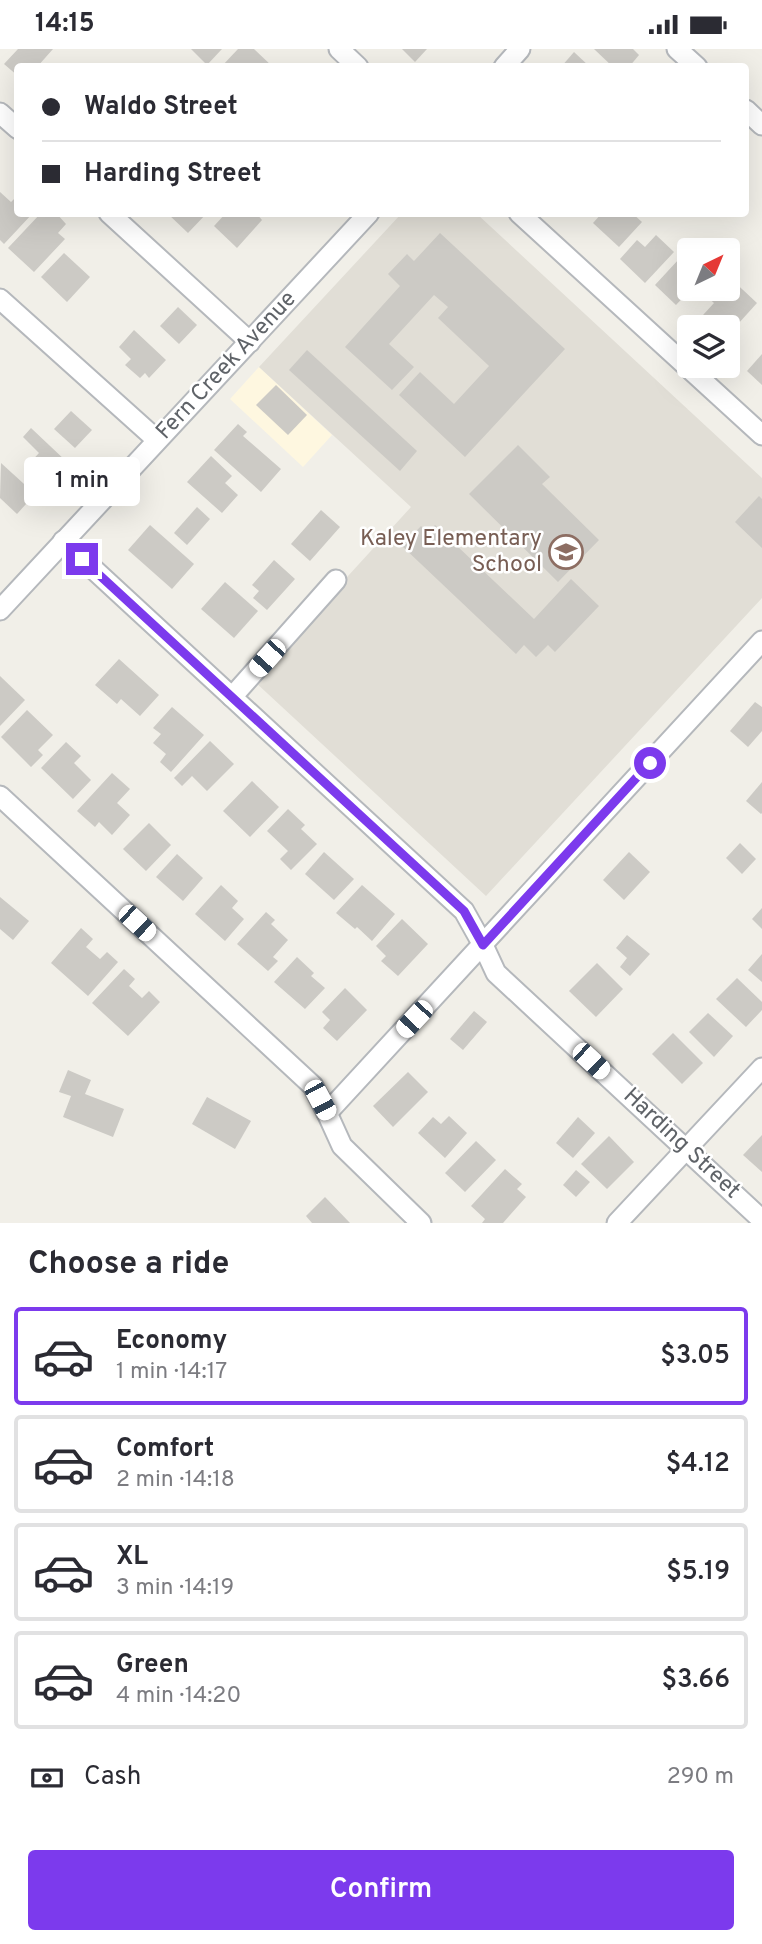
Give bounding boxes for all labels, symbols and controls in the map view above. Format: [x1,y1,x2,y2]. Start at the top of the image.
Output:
text: 14:15 [35,8,95,41]
text: Waldo Street [84,91,238,124]
text: Harding Street [84,158,262,191]
north arrow [677,238,740,301]
map controls [677,238,740,378]
street label: Fern Creek Avenue [151,286,303,446]
button: layers [677,315,740,378]
callout: 1 min [24,457,140,507]
text: 1 min [55,467,109,496]
place label: Kaley Elementary School [360,525,542,580]
school or university icon: Kaley Elementary School [547,533,585,571]
route end [66,543,98,575]
car [246,635,289,681]
route start [634,747,666,779]
car [115,901,160,945]
car [392,996,437,1042]
car [569,1039,614,1083]
car [301,1077,340,1123]
street label: Harding Street [616,1082,746,1206]
text: Choose a ride [28,1245,229,1285]
icon: car [32,1325,95,1388]
text: Economy [116,1325,227,1358]
text: $3.05 [660,1340,730,1373]
text: 1 min · 14:17 [116,1358,227,1387]
icon: car [32,1433,95,1496]
text: Comfort [116,1433,214,1466]
text: $4.12 [666,1448,730,1481]
text: 2 min · 14:18 [116,1466,235,1495]
icon: car [32,1541,95,1604]
text: XL [116,1541,148,1574]
text: $5.19 [666,1556,730,1589]
text: 3 min · 14:19 [116,1574,234,1603]
icon: car [32,1649,95,1712]
text: Green [116,1649,189,1682]
text: $3.66 [661,1664,730,1697]
text: 4 min · 14:20 [116,1682,241,1711]
icon: cash [28,1759,66,1797]
text: Cash [84,1761,141,1794]
text: 290 m [667,1763,734,1792]
button: Confirm [28,1850,734,1930]

